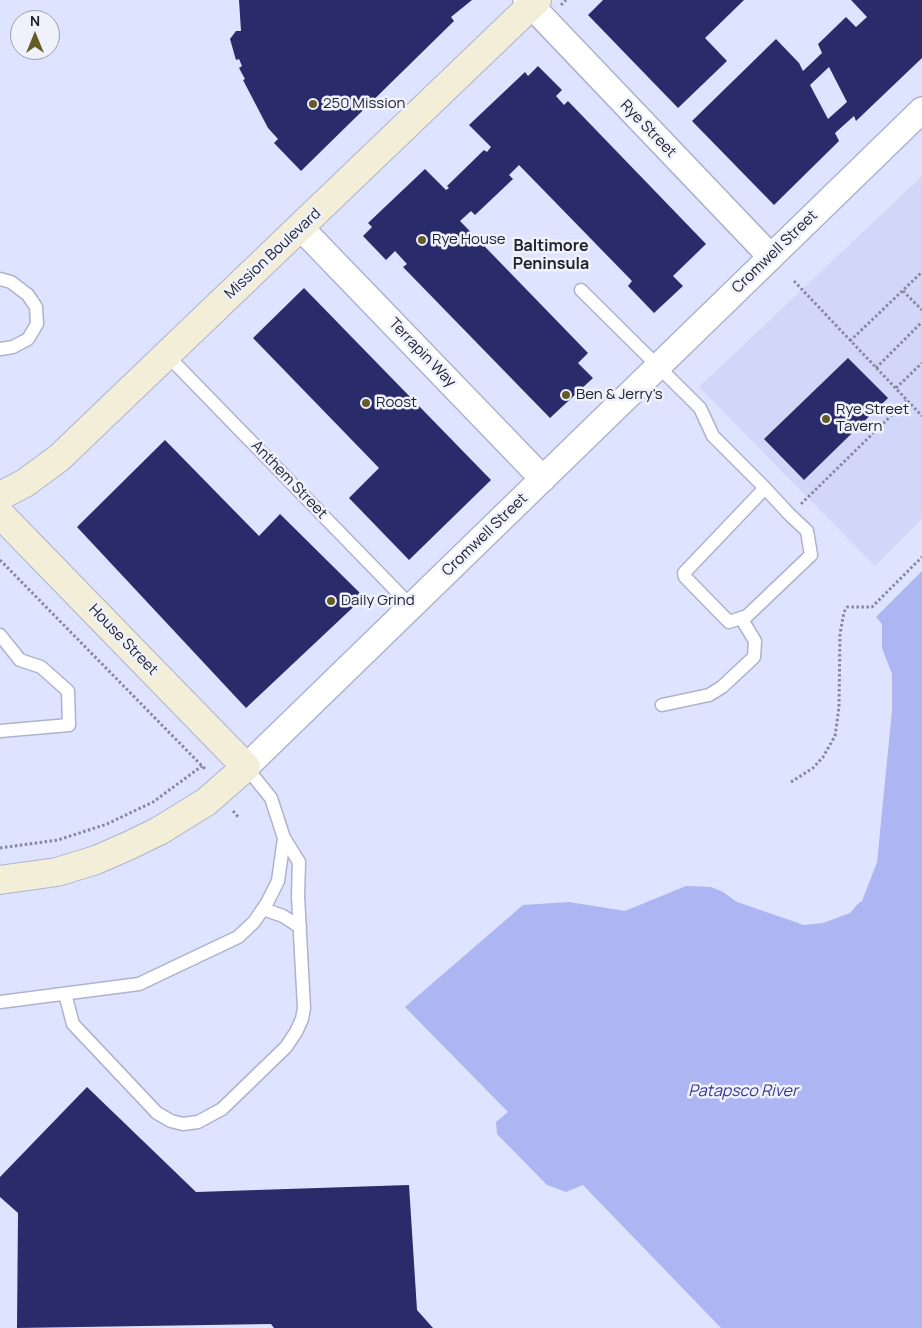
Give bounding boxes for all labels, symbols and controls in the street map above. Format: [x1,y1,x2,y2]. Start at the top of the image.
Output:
north arrow [10,10,60,60]
text: N [30,11,40,30]
place label: 250 Mission [323,95,406,113]
street label: Rye Street [616,97,680,161]
marker: 250 Mission [307,98,319,110]
street label: Mission Boulevard [221,205,325,303]
street label: Cromwell Street [729,207,821,297]
place label: Rye House [432,231,506,249]
marker: Rye House [416,234,428,246]
district label: Baltimore Peninsula [513,237,589,275]
street label: Terrapin Way [385,315,459,391]
place label: Ben & Jerry's [576,386,663,404]
marker: Ben & Jerry's [560,389,572,401]
place label: Roost [376,394,417,412]
marker: Roost [360,397,372,409]
place label: Rye Street Tavern [836,401,909,436]
marker: Rye Street Tavern [820,413,832,425]
street label: Anthem Street [247,437,331,523]
street label: Cromwell Street [439,490,531,580]
place label: Daily Grind [341,592,415,610]
marker: Daily Grind [325,595,337,607]
street label: House Street [85,601,161,679]
water label: Patapsco River [688,1082,798,1102]

